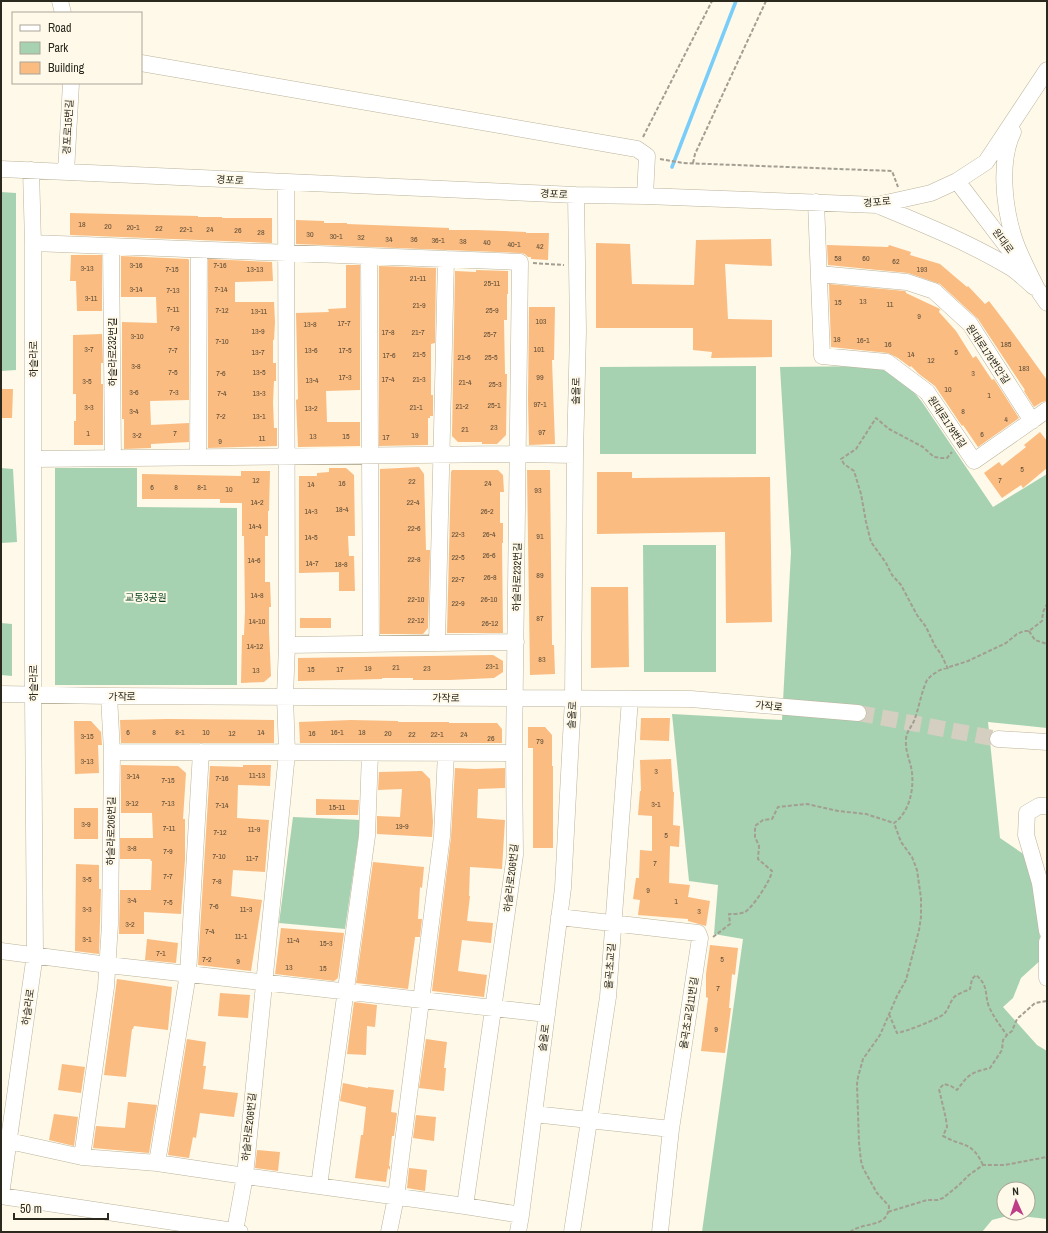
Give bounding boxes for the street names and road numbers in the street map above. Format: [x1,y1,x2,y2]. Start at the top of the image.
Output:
street label: 경포로15번길 [60,99,76,155]
street label: 경포로 [216,173,244,187]
street label: 경포로 [540,187,568,201]
street label: 경포로 [863,194,891,210]
street label: 원대로 [990,226,1016,256]
street label: 하슬라로232번길 [106,318,119,386]
street label: 원대로179번안길 [963,322,1013,386]
street label: 하슬라로 [27,341,40,377]
street label: 솔올로 [569,377,583,405]
street label: 원대로179번길 [925,394,969,450]
street label: 하슬라로232번길 [510,542,524,612]
street label: 하슬라로 [27,665,40,701]
street label: 가작로 [108,690,136,703]
street label: 가작로 [432,691,460,705]
street label: 가작로 [755,698,783,714]
street label: 솔올로 [565,701,579,729]
street label: 하슬라로206번길 [104,796,118,866]
street label: 하슬라로206번길 [501,843,521,913]
street label: 율곡초교길 [602,943,618,989]
street label: 율곡초교길11번길 [677,976,701,1050]
street label: 하슬라로 [19,988,37,1026]
street label: 솔올로 [536,1024,552,1052]
street label: 하슬라로206번길 [239,1092,259,1162]

